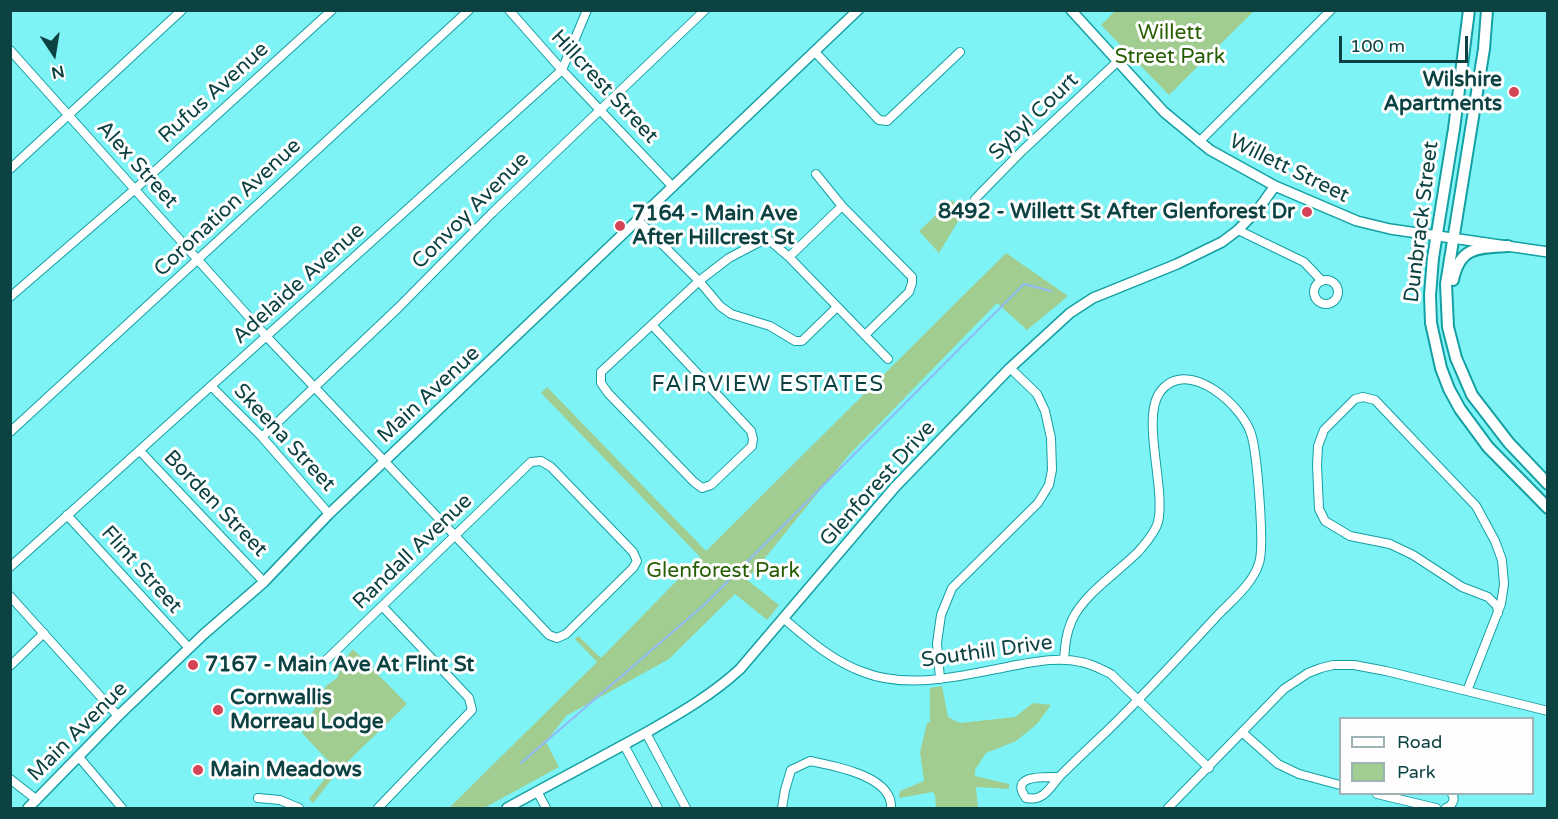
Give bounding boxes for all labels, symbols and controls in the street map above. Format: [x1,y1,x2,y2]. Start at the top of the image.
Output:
park label: Willett Street Park [1115,20,1225,70]
north arrow [24,24,84,84]
scale bar [1342,24,1471,62]
street label: Hillcrest Street [545,25,663,149]
text: 100 m [1350,35,1405,57]
street label: Rufus Avenue [154,37,274,149]
text: N [49,60,66,83]
place label: Wilshire Apartments [1384,67,1502,117]
street label: Sybyl Court [984,68,1084,166]
marker: Wilshire Apartments [1507,85,1521,99]
street label: Alex Street [91,116,183,214]
street label: Willett Street [1225,129,1353,209]
street label: Coronation Avenue [149,134,307,282]
street label: Dunbrack Street [1400,140,1444,304]
street label: Convoy Avenue [407,147,535,275]
place label: 8492 - Willett St After Glenforest Dr [938,199,1295,225]
place label: 7164 - Main Ave After Hillcrest St [632,201,798,251]
marker: 8492 - Willett St After Glenforest Dr [1300,205,1314,219]
street label: Adelaide Avenue [228,218,370,350]
marker: 7164 - Main Ave After Hillcrest St [613,219,627,233]
street label: Main Avenue [373,341,485,449]
district label: FAIRVIEW ESTATES [652,372,884,398]
street label: Skeena Street [228,379,340,497]
street label: Glenforest Drive [815,416,941,552]
street label: Borden Street [158,445,272,563]
street label: Randall Avenue [348,489,478,615]
street label: Flint Street [95,521,187,619]
park label: Glenforest Park [646,558,800,584]
street label: Southill Drive [920,630,1054,674]
place label: 7167 - Main Ave At Flint St [205,652,474,678]
marker: 7167 - Main Ave At Flint St [186,658,200,672]
street label: Main Avenue [23,677,133,787]
place label: Cornwallis Morreau Lodge [230,685,384,735]
marker: Cornwallis Morreau Lodge [211,703,225,717]
legend [1339,717,1534,795]
text: Road [1397,731,1442,753]
place label: Main Meadows [210,757,362,783]
text: Park [1397,761,1435,783]
marker: Main Meadows [191,763,205,777]

